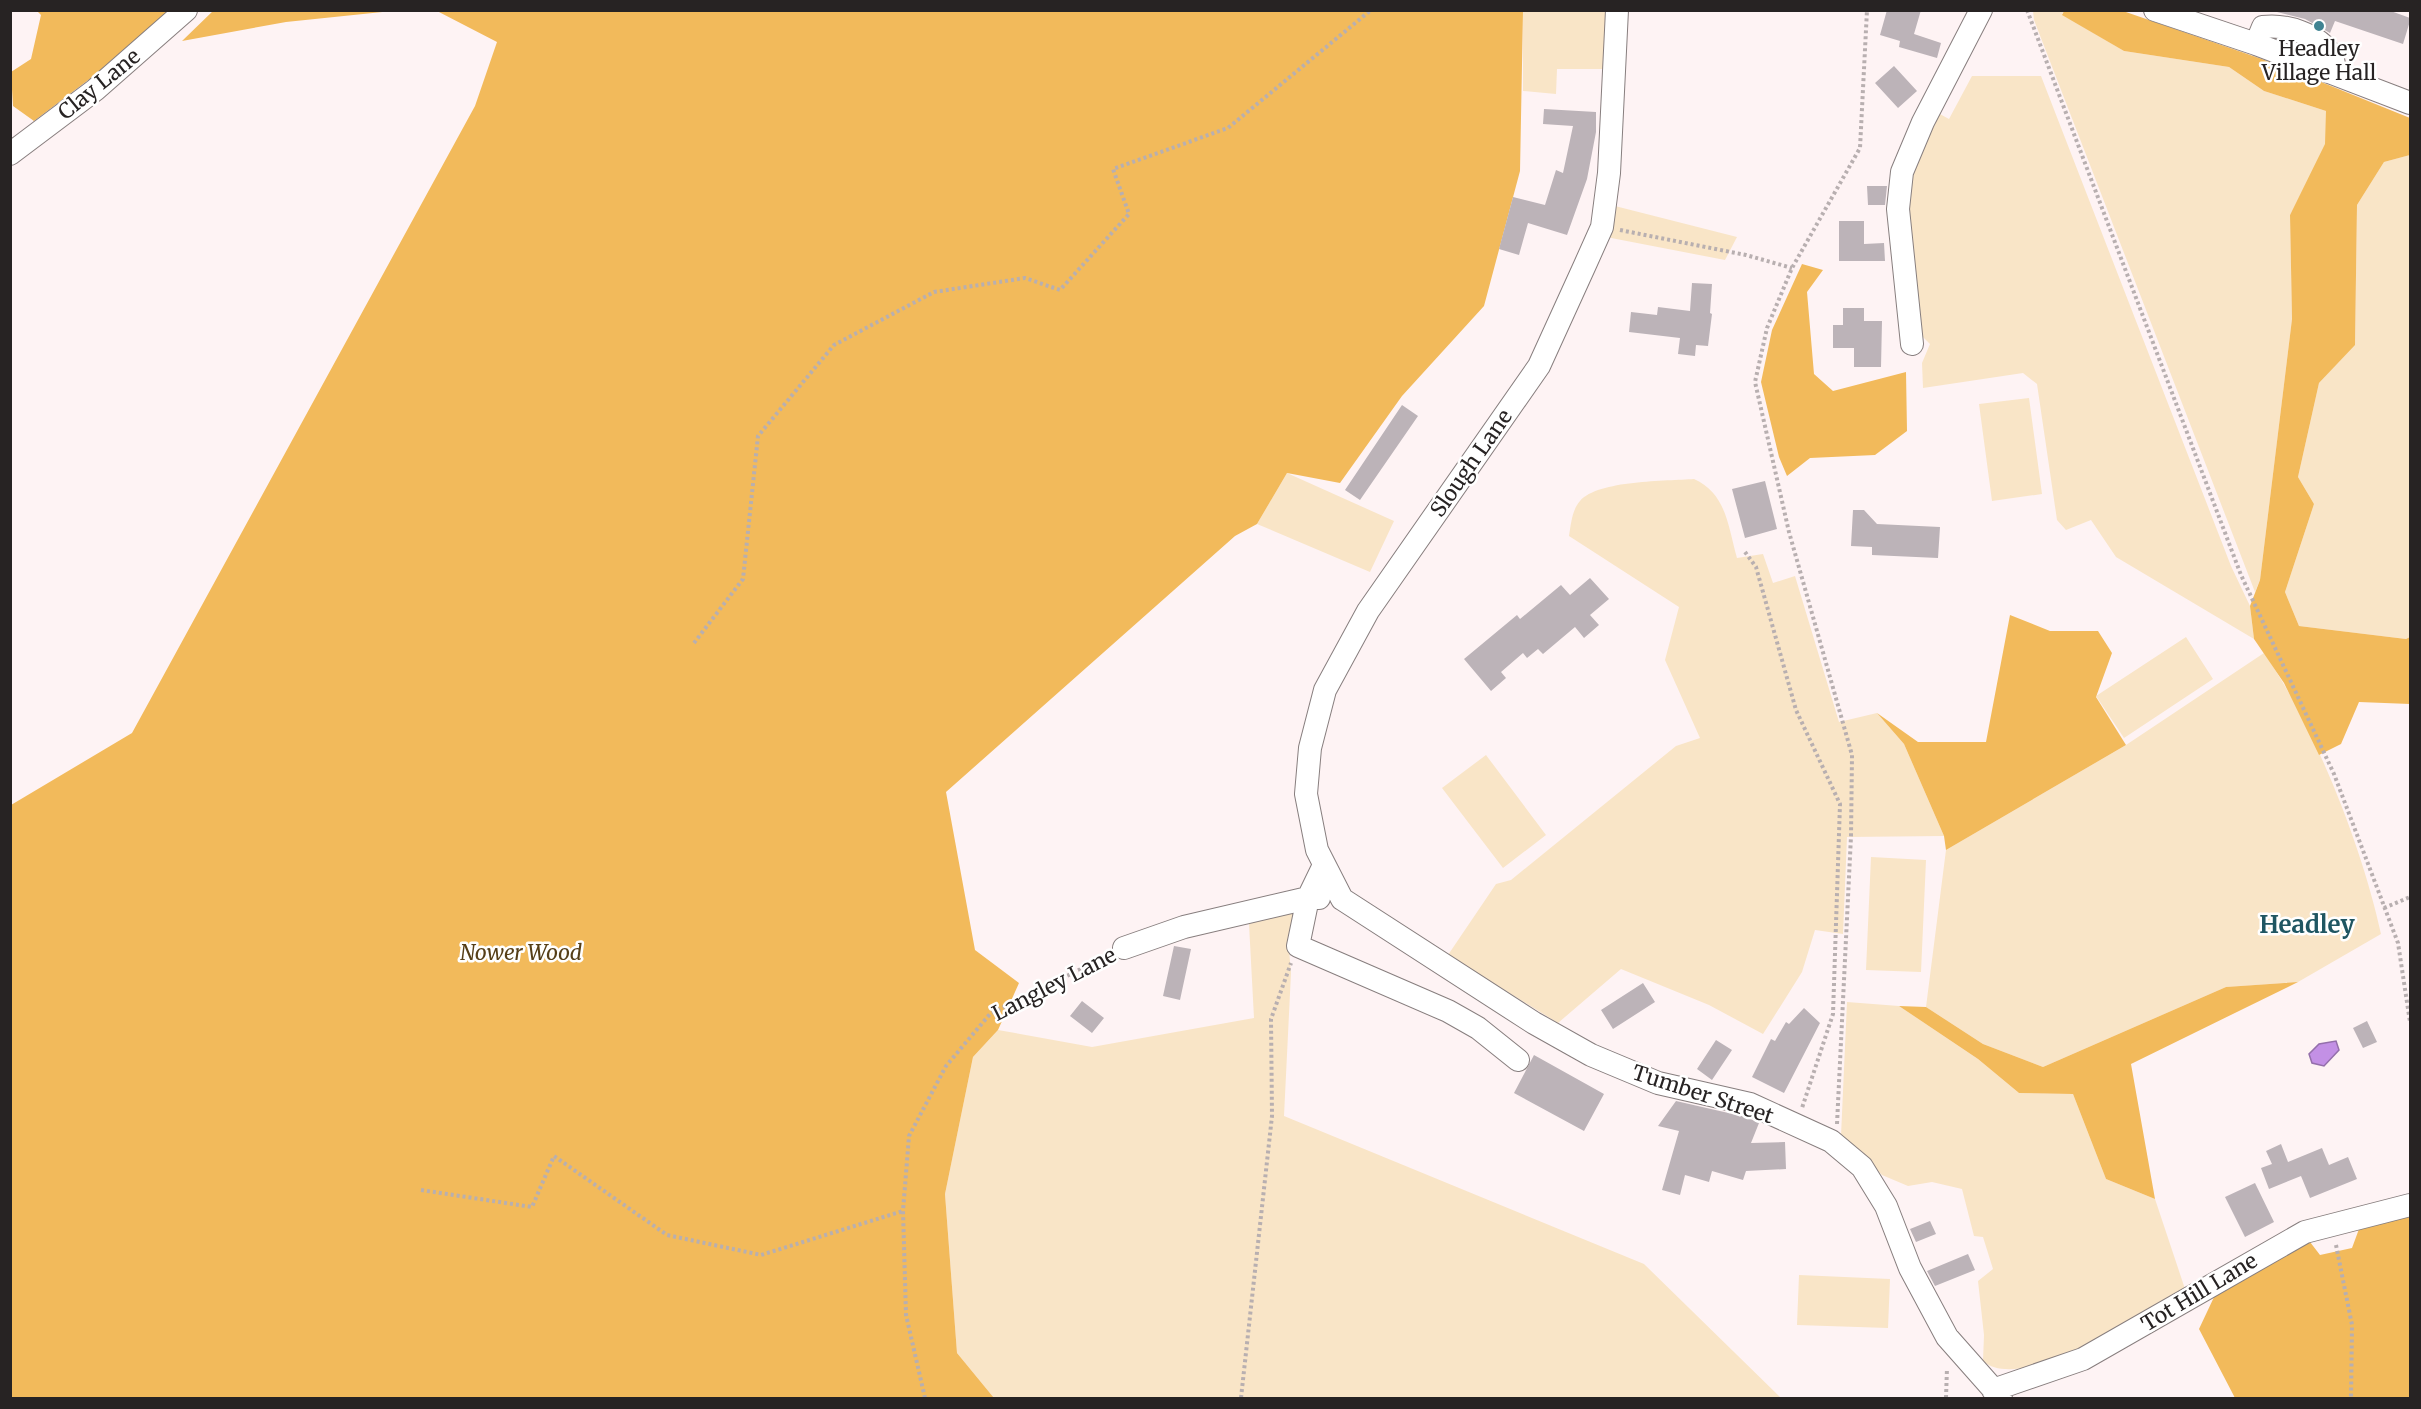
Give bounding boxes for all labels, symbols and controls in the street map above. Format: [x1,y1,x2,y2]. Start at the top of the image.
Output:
marker: Headley Village Hall [2312,19,2326,33]
place label: Headley Village Hall [2261,35,2377,86]
street label: Clay Lane [52,43,146,125]
street label: Slough Lane [1424,404,1518,522]
district label: Headley [2259,909,2356,940]
park label: Nower Wood [460,939,582,966]
street label: Langley Lane [987,941,1121,1027]
street label: Tumber Street [1629,1058,1777,1130]
street label: Tot Hill Lane [2136,1247,2262,1337]

